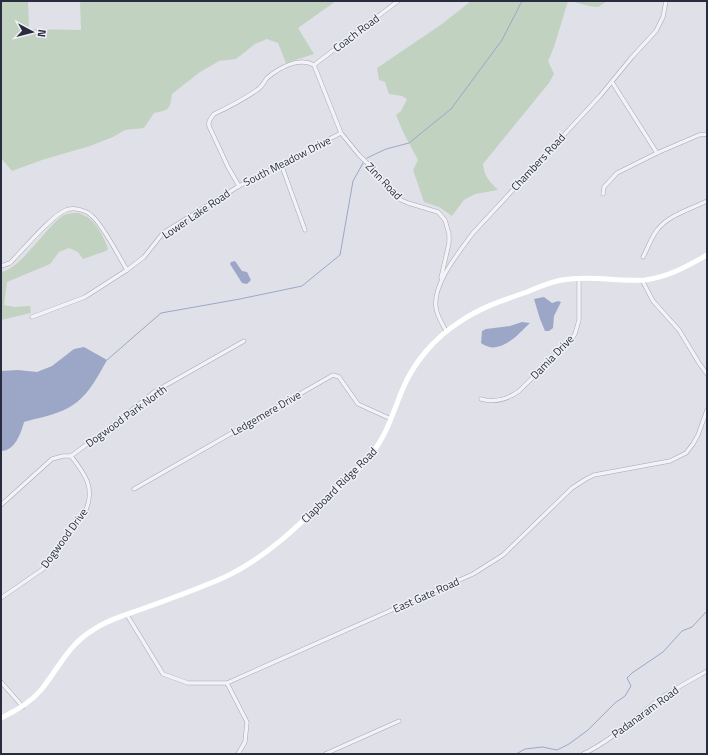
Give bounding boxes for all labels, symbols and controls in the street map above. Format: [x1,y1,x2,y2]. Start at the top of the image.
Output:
street label: Coach Road [330,10,383,56]
north arrow [12,12,52,52]
text: N [34,28,50,38]
street label: Chambers Road [507,130,569,194]
street label: South Meadow Drive [240,132,334,190]
street label: Zinn Road [362,159,406,203]
street label: Lower Lake Road [159,185,233,243]
street label: Damia Drive [527,331,578,383]
street label: Dogwood Park North [82,381,170,451]
street label: Ledgemere Drive [228,386,304,439]
street label: Clapboard Ridge Road [298,443,381,526]
street label: Dogwood Drive [37,504,92,571]
street label: East Gate Road [390,573,462,617]
street label: Padanaram Road [608,682,682,742]

